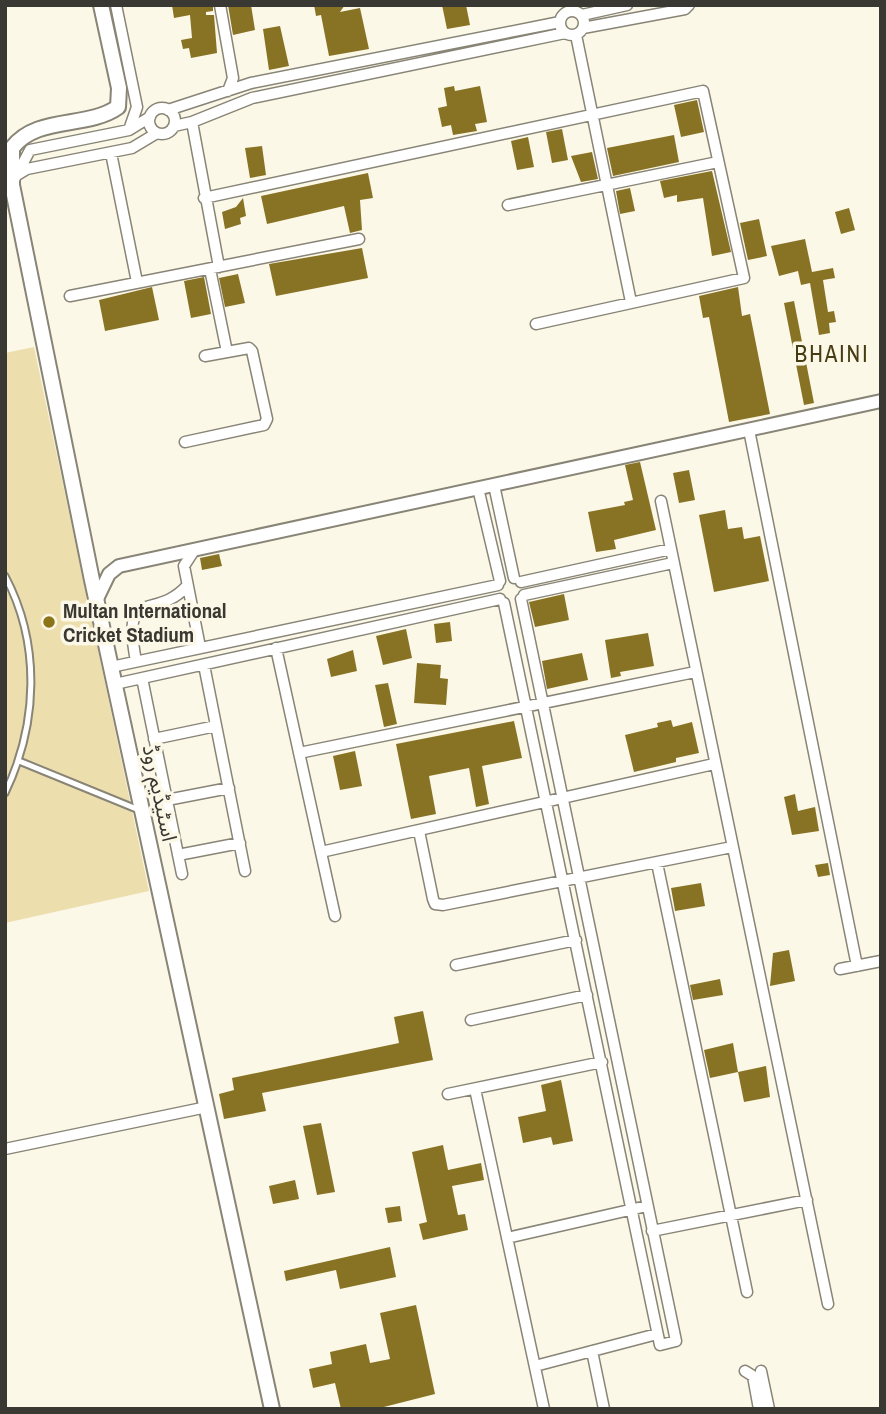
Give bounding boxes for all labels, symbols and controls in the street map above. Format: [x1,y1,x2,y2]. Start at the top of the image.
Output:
district label: BHAINI [795,338,869,369]
place label: Multan International Cricket Stadium [63,596,227,649]
marker: Multan International Cricket Stadium [41,614,57,630]
street label: اسٹیڈیم روڈ [135,742,184,844]

